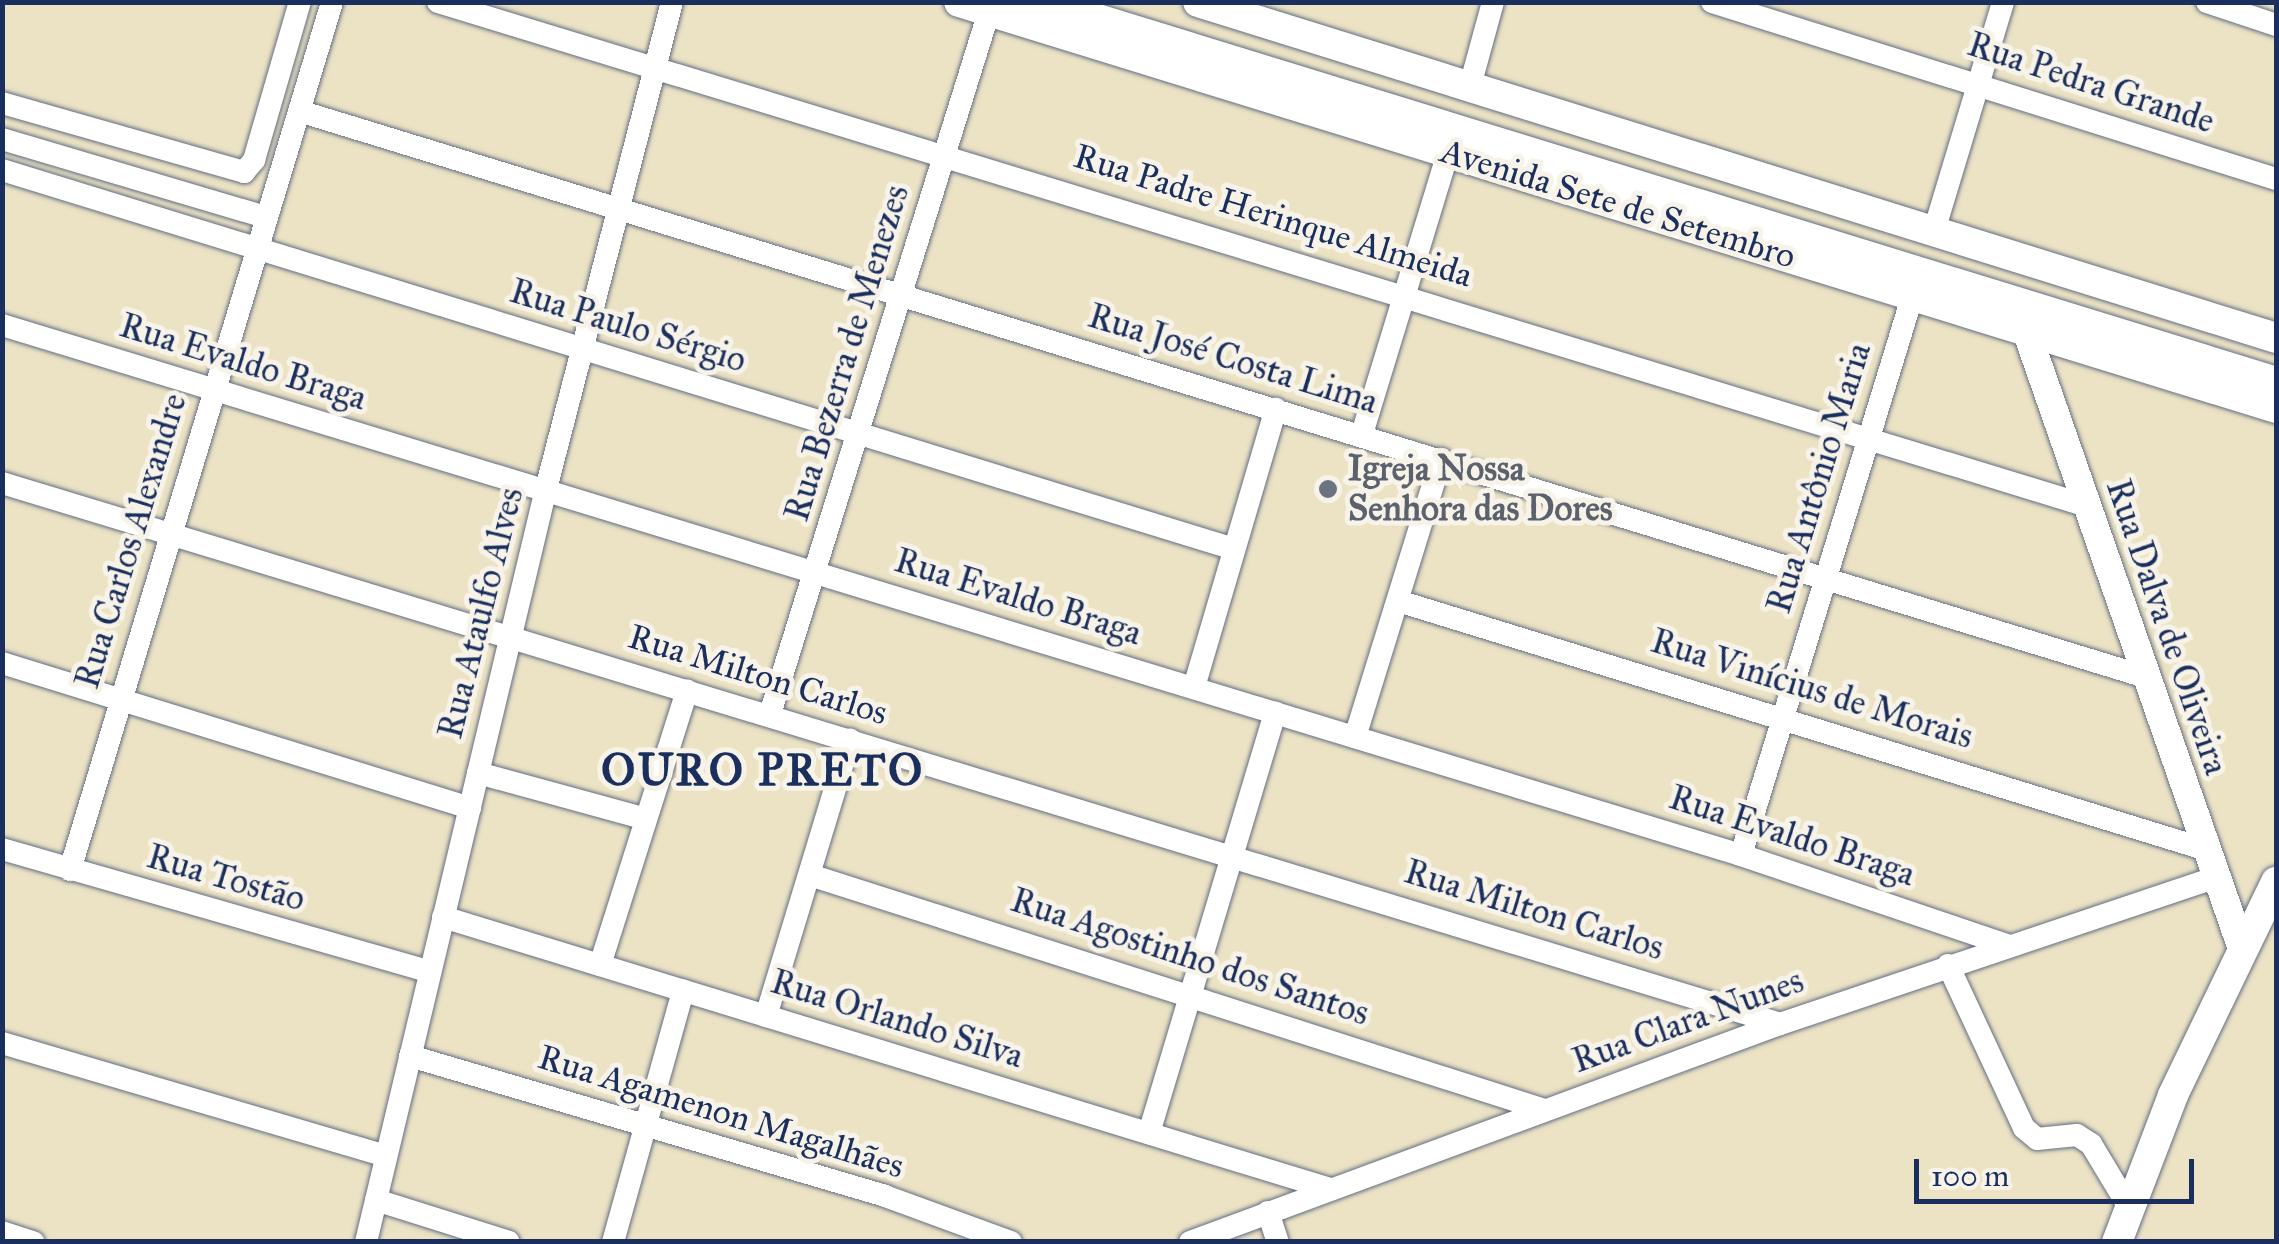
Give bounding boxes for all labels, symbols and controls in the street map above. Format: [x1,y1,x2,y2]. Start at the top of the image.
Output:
street label: Rua Pedra Grande [1962,23,2220,143]
street label: Avenida Sete de Setembro [1435,130,1801,278]
street label: Rua Padre Herinque Almeida [1069,135,1477,297]
street label: Rua Bezerra de Menezes [776,180,918,526]
street label: Rua Paulo Sérgio [505,270,751,382]
street label: Rua José Costa Lima [1083,295,1383,423]
street label: Rua Evaldo Braga [115,305,371,419]
street label: Rua Antônio Maria [1758,338,1880,618]
street label: Rua Carlos Alexandre [66,388,196,694]
place label: Igreja Nossa Senhora das Dores [1348,448,1612,530]
street label: Rua Dalva de Oliveira [2097,474,2237,780]
marker: Igreja Nossa Senhora das Dores [1317,478,1339,500]
street label: Rua Ataulfo Alves [430,483,532,743]
street label: Rua Evaldo Braga [890,540,1146,654]
street label: Rua Milton Carlos [623,616,893,734]
street label: Rua Vinícius de Morais [1646,620,1978,758]
district label: OURO PRETO [601,743,925,797]
street label: Rua Evaldo Braga [1664,777,1920,895]
street label: Rua Tostão [142,835,310,921]
street label: Rua Milton Carlos [1399,851,1669,969]
street label: Rua Agostinho dos Santos [1006,879,1374,1035]
street label: Rua Clara Nunes [1567,960,1809,1082]
street label: Rua Orlando Silva [766,961,1028,1077]
street label: Rua Agamenon Magalhães [533,1036,909,1188]
scale bar [1919,1139,2199,1201]
text: 100 m [1931,1158,2009,1194]

